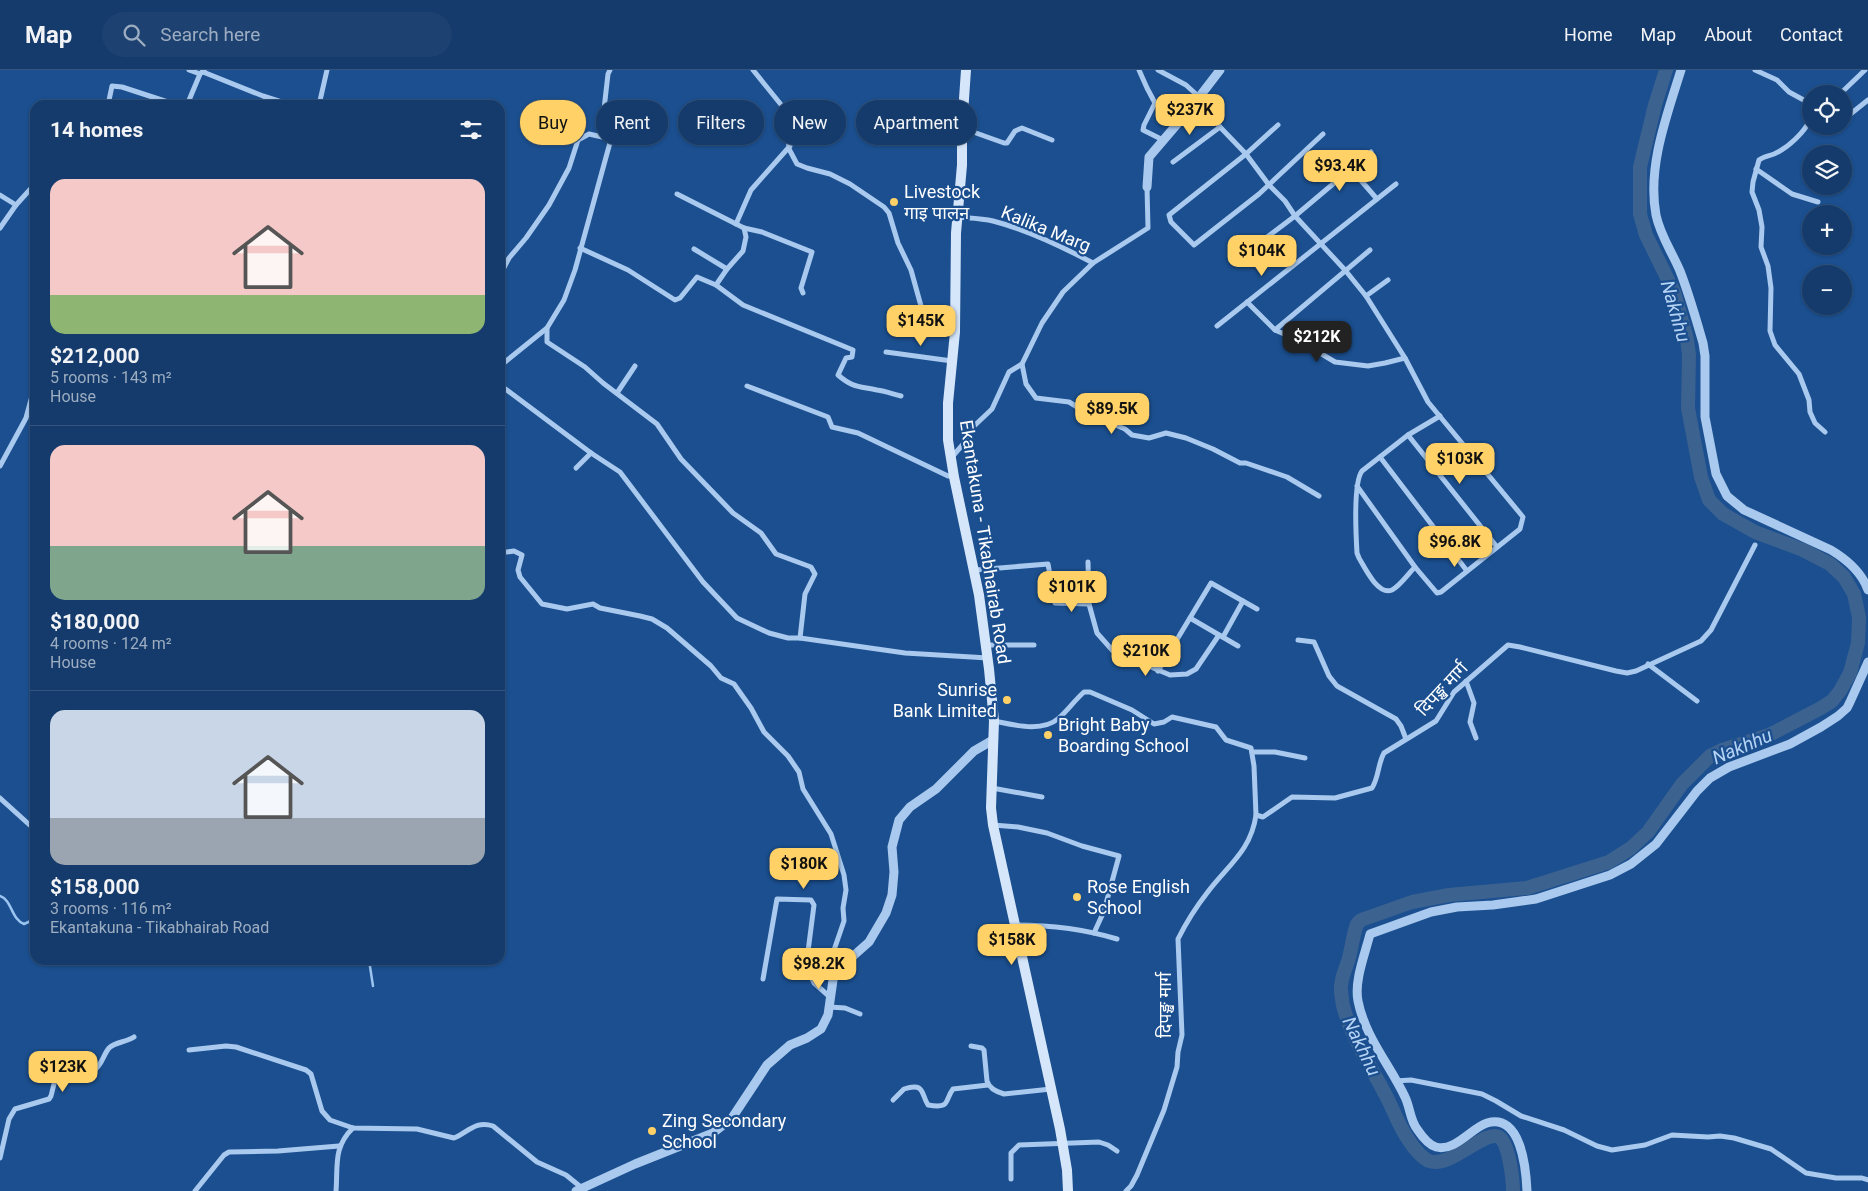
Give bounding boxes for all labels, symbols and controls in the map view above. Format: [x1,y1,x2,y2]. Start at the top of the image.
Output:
search box [102,12,452,57]
text: Map [25,21,72,49]
icon: search [120,21,148,49]
text: Search here [160,23,260,46]
text: Home [1564,24,1613,45]
text: Map [1641,24,1676,45]
text: About [1704,24,1752,45]
text: Contact [1780,24,1843,45]
map controls [1802,85,1852,315]
button: locate [1802,85,1852,135]
pin: $237K [1155,93,1225,136]
chip: Buy [520,100,586,145]
chip: Rent [596,100,668,145]
chip: Filters [678,100,764,145]
chip: New [774,100,846,145]
chip: Apartment [856,100,977,145]
text: $237K [1167,100,1213,119]
icon: filters [457,116,485,144]
text: 14 homes [50,118,143,142]
button: layers [1802,145,1852,195]
pin: $93.4K [1299,150,1381,192]
text: $93.4K [1314,156,1366,175]
place label: Livestock गाइ पालन [904,181,981,223]
marker: Livestock गाइ पालन [888,196,900,208]
street label: Kalika Marg [998,201,1094,256]
button: + [1802,205,1852,255]
icon: home [223,212,313,302]
pin: $104K [1227,234,1297,277]
text: $104K [1239,241,1285,260]
button: − [1802,265,1852,315]
water label: Nakhhu [1656,278,1695,345]
pin: $145K [886,304,956,347]
text: $145K [898,311,944,330]
pin: $212K [1282,320,1352,363]
text: $212K [1294,327,1340,346]
text: $212,000 [50,344,140,368]
text: 5 rooms · 143 m² [50,368,172,387]
text: House [50,387,96,406]
pin: $89.5K [1071,392,1153,435]
text: $89.5K [1086,399,1138,418]
street label: Ekantakuna - Tikabhairab Road [956,418,1015,665]
pin: $103K [1425,442,1495,485]
text: $103K [1437,449,1483,468]
icon: home [223,477,313,567]
pin: $96.8K [1414,526,1496,568]
text: $96.8K [1429,532,1481,551]
pin: $101K [1037,570,1107,613]
text: $101K [1049,577,1095,596]
text: $180,000 [50,610,140,634]
text: 4 rooms · 124 m² [50,634,172,653]
pin: $210K [1111,634,1181,677]
text: $210K [1123,641,1169,660]
text: House [50,653,96,672]
street label: दिपङ्ख मार्ग [1411,657,1472,720]
place label: Sunrise Bank Limited [893,679,997,721]
marker: Sunrise Bank Limited [1001,694,1013,706]
place label: Bright Baby Boarding School [1058,714,1189,756]
water label: Nakhhu [1709,724,1776,769]
marker: Bright Baby Boarding School [1042,729,1054,741]
icon: home [223,742,313,832]
pin: $180K [769,848,839,890]
text: $180K [781,854,827,873]
text: $158,000 [50,875,140,899]
place label: Rose English School [1087,876,1190,918]
marker: Rose English School [1071,891,1083,903]
text: 3 rooms · 116 m² [50,899,172,918]
text: Ekantakuna - Tikabhairab Road [50,918,269,937]
pin: $158K [977,924,1047,966]
text: $158K [989,930,1035,949]
pin: $98.2K [778,948,860,990]
text: $98.2K [793,954,845,973]
street label: दिपङ्ख मार्ग [1154,971,1175,1038]
water label: Nakhhu [1337,1013,1386,1080]
pin: $123K [28,1050,98,1093]
text: $123K [40,1057,86,1076]
place label: Zing Secondary School [662,1110,787,1152]
marker: Zing Secondary School [646,1125,658,1137]

